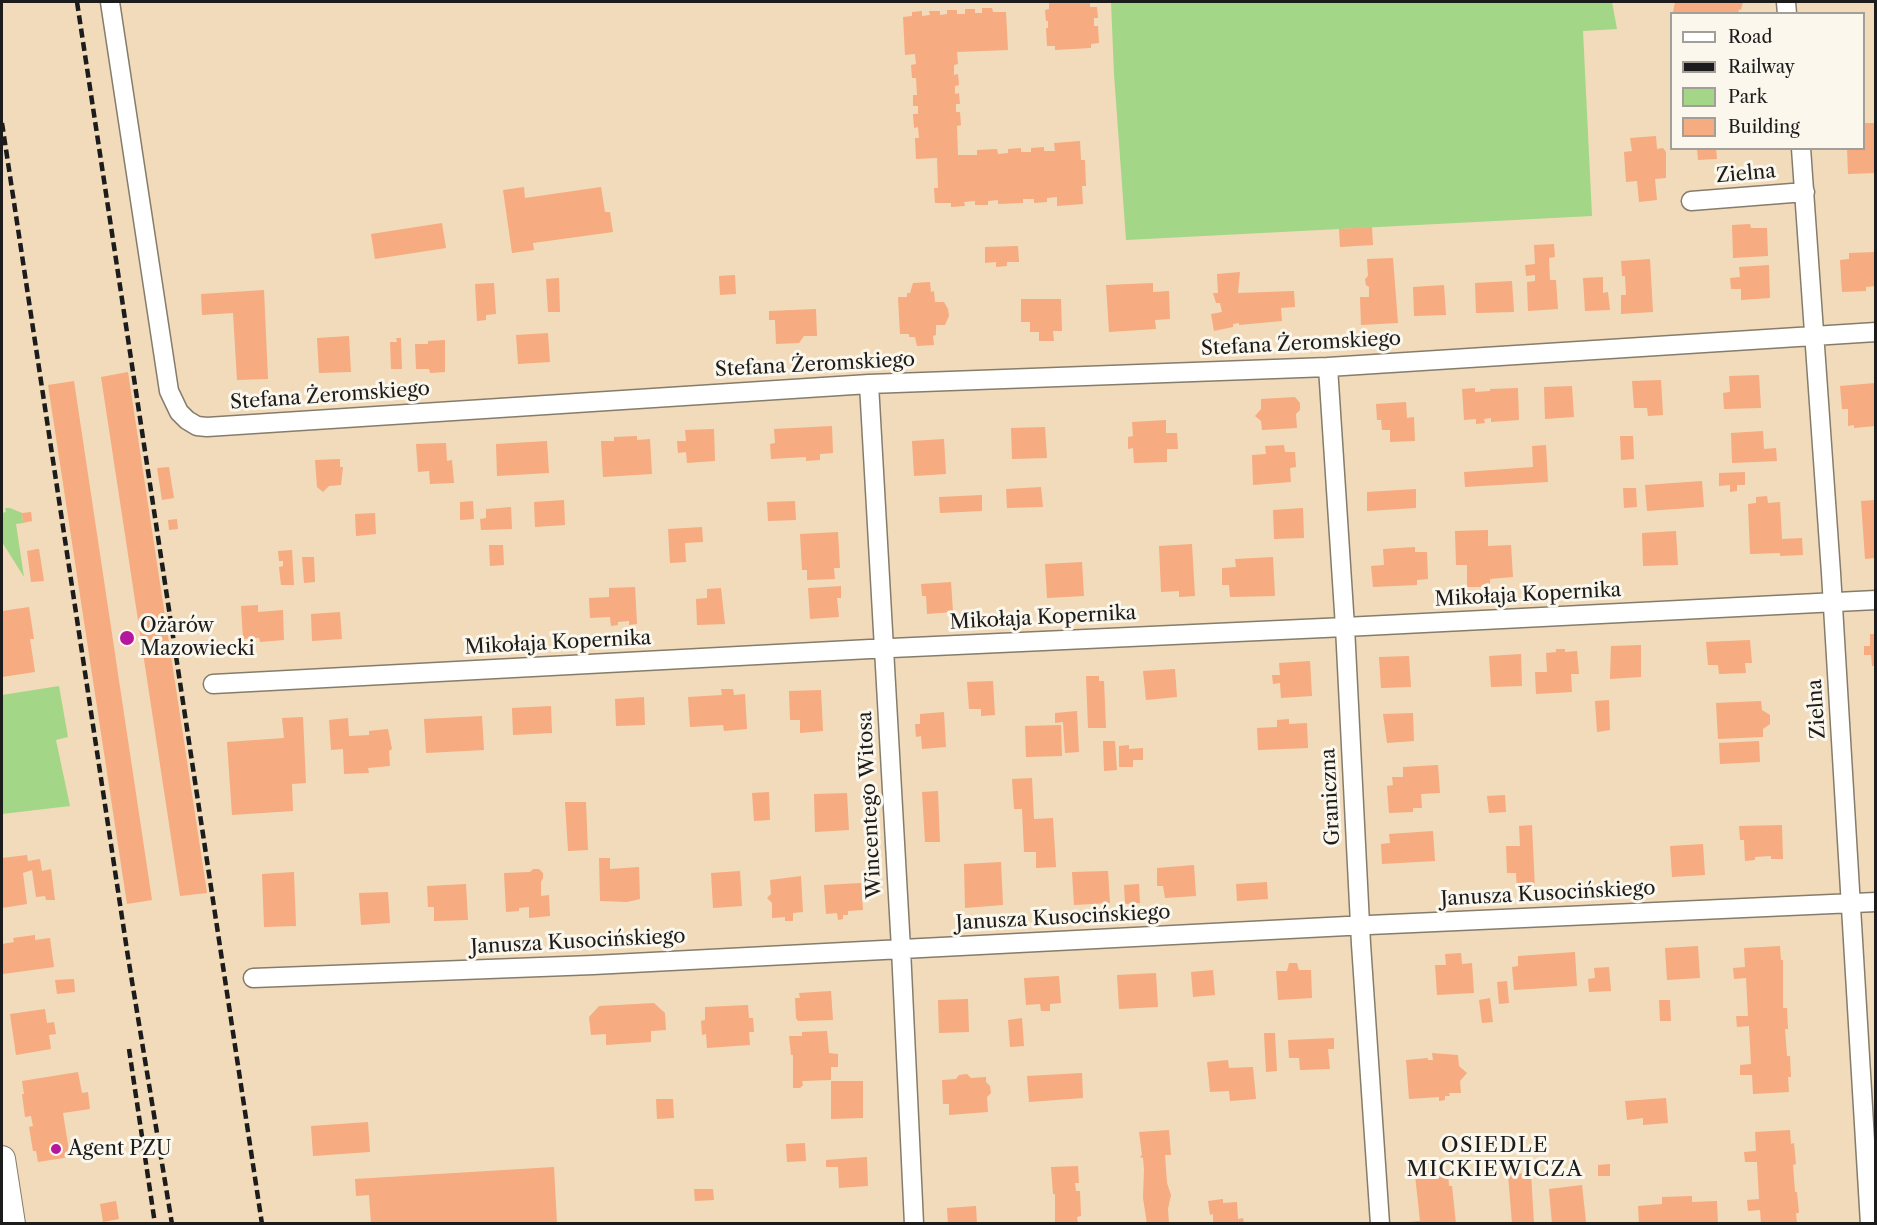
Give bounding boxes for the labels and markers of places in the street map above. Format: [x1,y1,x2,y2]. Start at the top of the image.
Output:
place label: Ożarów Mazowiecki [140,614,255,661]
marker: Ożarów Mazowiecki [118,629,136,647]
place label: Agent PZU [68,1137,171,1161]
marker: Agent PZU [49,1142,63,1156]

